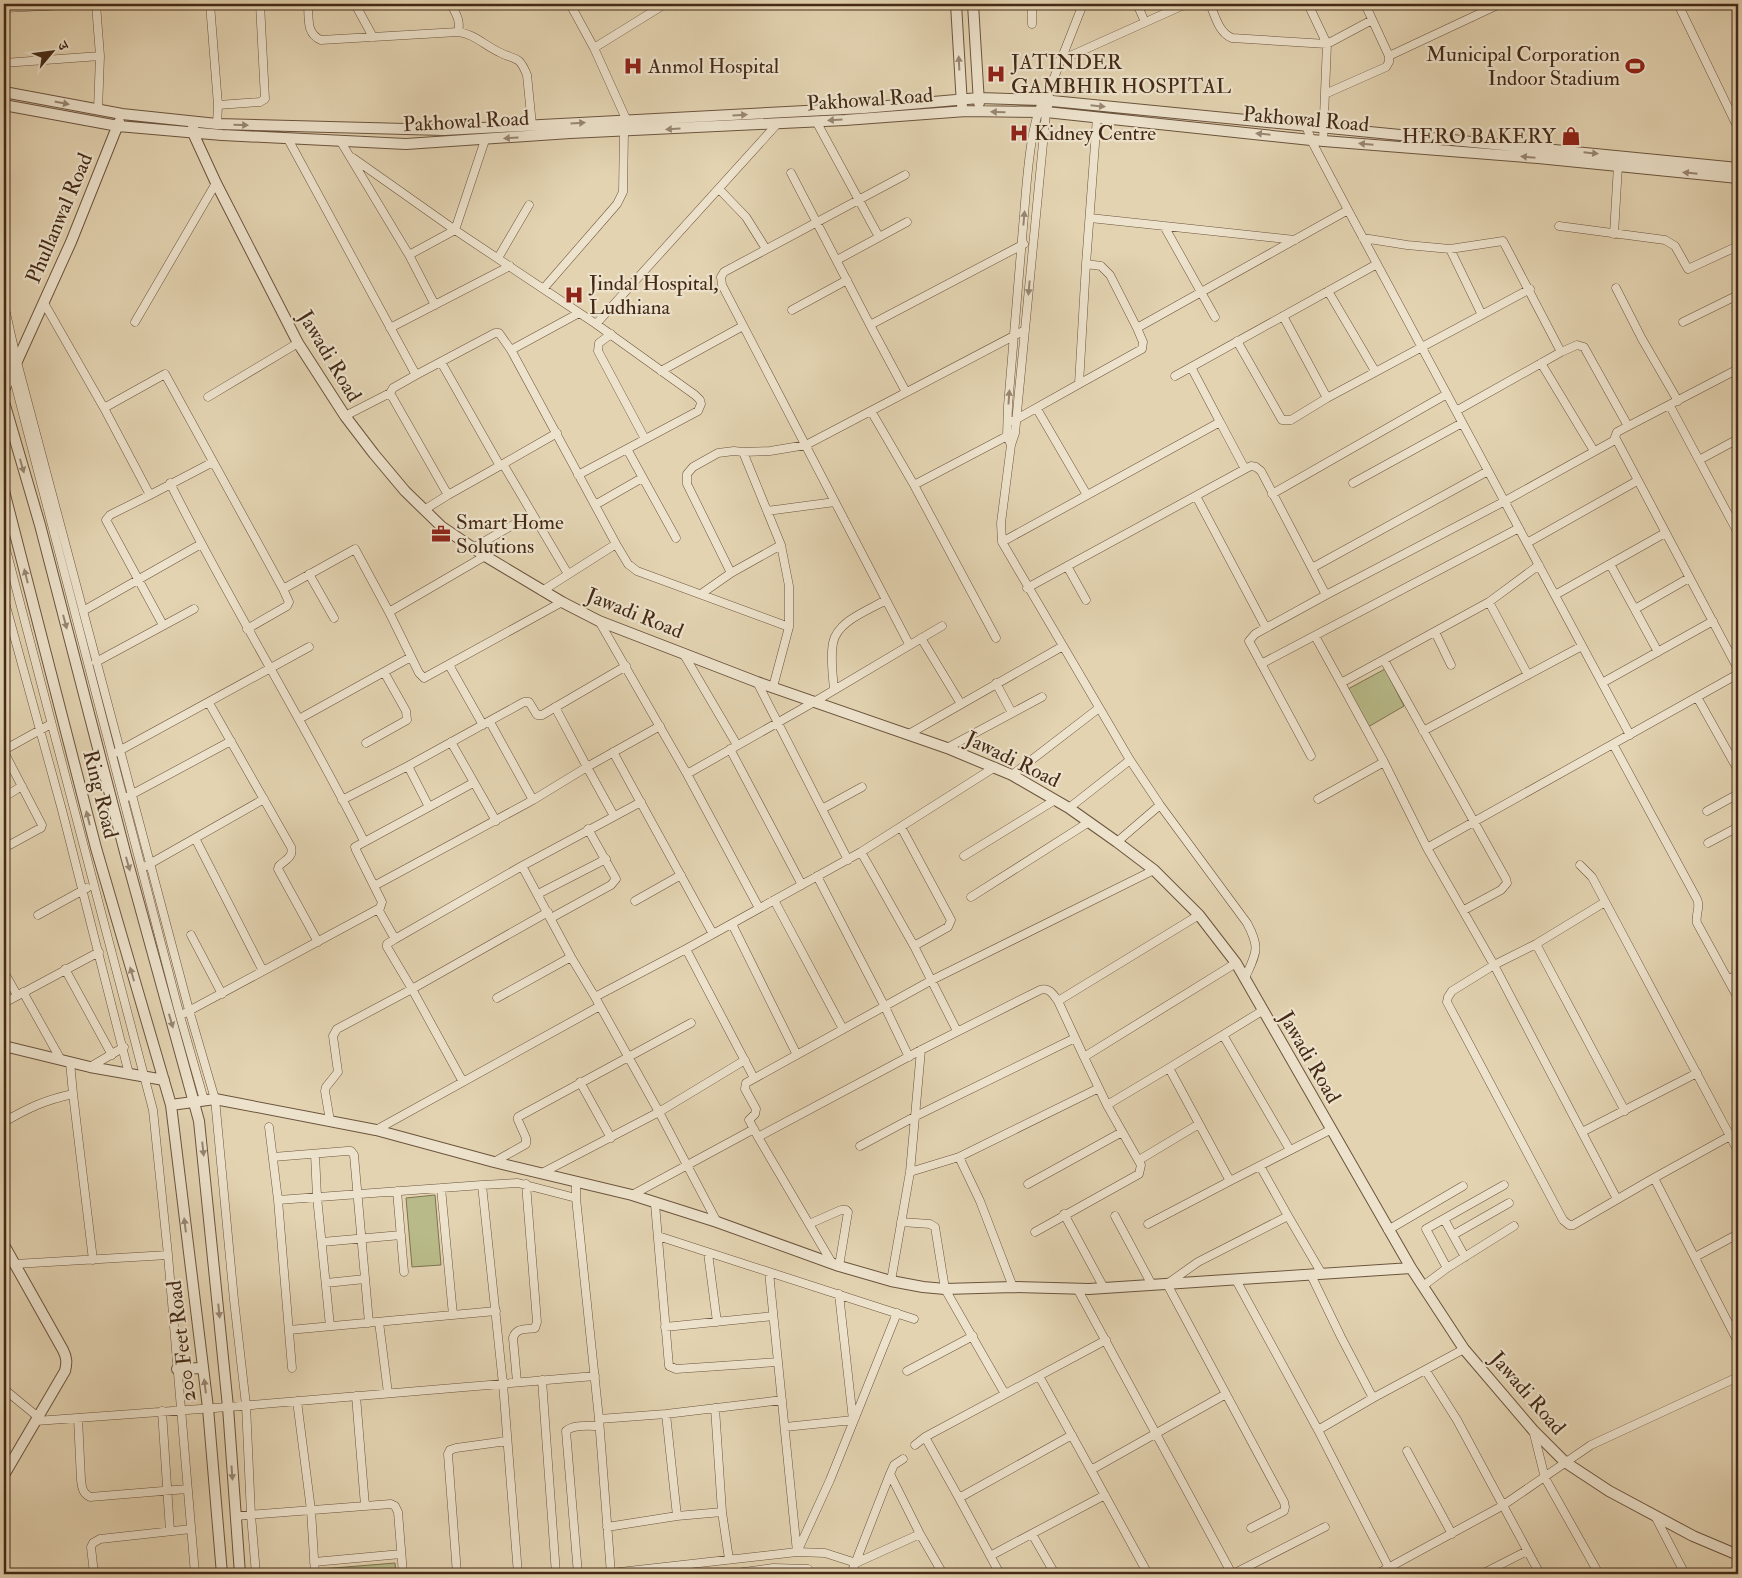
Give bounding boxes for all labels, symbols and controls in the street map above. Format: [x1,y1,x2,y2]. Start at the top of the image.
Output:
north arrow [28,28,78,78]
text: उ [53,38,73,54]
place label: Municipal Corporation Indoor Stadium [1426,41,1620,92]
place label: JATINDER GAMBHIR HOSPITAL [1010,49,1231,100]
place label: Anmol Hospital [647,53,780,80]
one-way arrow [955,54,963,70]
hospital icon: Anmol Hospital [622,55,644,77]
sports icon: Municipal Corporation Indoor Stadium [1624,55,1646,77]
hospital icon: JATINDER GAMBHIR HOSPITAL [985,63,1007,85]
street label: Pakhowal Road [806,82,935,117]
one-way arrow [55,99,70,107]
street label: Pakhowal Road [1242,101,1371,139]
one-way arrow [1090,102,1106,110]
street label: Pakhowal Road [402,105,531,138]
one-way arrow [989,107,1005,115]
one-way arrow [732,110,748,118]
one-way arrow [827,117,843,125]
one-way arrow [570,119,586,127]
place label: Kidney Centre [1034,120,1156,147]
one-way arrow [233,121,249,129]
hospital icon: Kidney Centre [1008,122,1030,144]
place label: HERO BAKERY [1402,123,1557,150]
one-way arrow [665,125,681,133]
shop icon: HERO BAKERY [1560,125,1582,147]
one-way arrow [1255,130,1271,138]
one-way arrow [503,134,519,142]
one-way arrow [1358,140,1374,148]
street label: Phullanwal Road [20,148,99,288]
one-way arrow [1583,149,1599,157]
one-way arrow [1520,153,1536,161]
one-way arrow [1681,169,1697,177]
one-way arrow [1020,209,1028,225]
place label: Jindal Hospital, Ludhiana [588,270,719,321]
one-way arrow [1025,280,1033,296]
hospital icon: Jindal Hospital, Ludhiana [563,284,585,306]
street label: Jawadi Road [291,305,368,408]
one-way arrow [1005,389,1013,405]
one-way arrow [19,458,27,473]
place label: Smart Home Solutions [456,509,564,560]
office icon: Smart Home Solutions [430,523,452,545]
one-way arrow [21,568,29,583]
street label: Jawadi Road [581,581,688,645]
one-way arrow [61,615,69,630]
street label: Jawadi Road [960,724,1065,794]
street label: Ring Road [77,747,125,842]
one-way arrow [84,810,92,825]
one-way arrow [124,857,132,872]
one-way arrow [127,967,135,982]
street label: Jawadi Road [1272,1005,1347,1109]
one-way arrow [168,1013,176,1028]
one-way arrow [199,1142,207,1158]
one-way arrow [181,1217,189,1233]
street label: 200 Feet Road [161,1278,202,1403]
one-way arrow [215,1303,223,1319]
street label: Jawadi Road [1483,1345,1572,1441]
one-way arrow [201,1378,209,1394]
one-way arrow [229,1465,237,1481]

